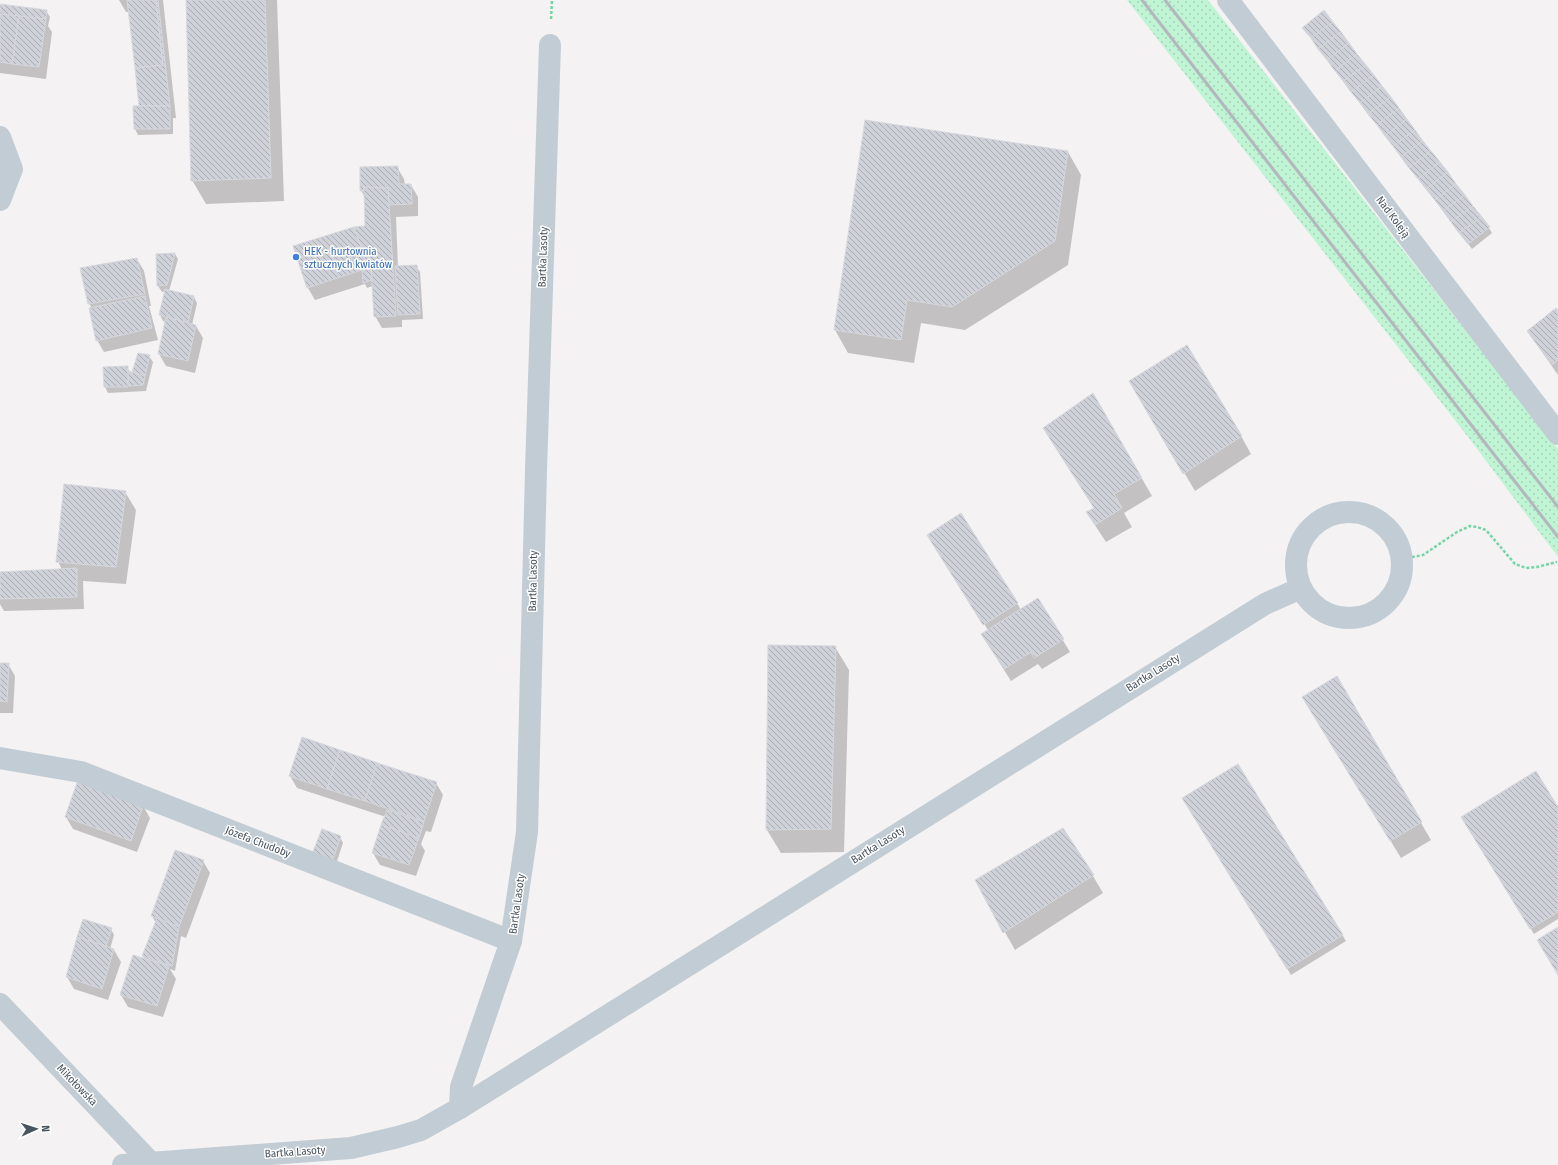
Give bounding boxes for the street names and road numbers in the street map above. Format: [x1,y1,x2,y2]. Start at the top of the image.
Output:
street label: Nad Koleją [1373,194,1413,240]
street label: Bartka Lasoty [535,226,551,288]
street label: Bartka Lasoty [526,550,540,612]
street label: Bartka Lasoty [1124,651,1182,695]
street label: Bartka Lasoty [849,823,907,867]
street label: Józefa Chudoby [223,824,293,860]
street label: Bartka Lasoty [506,873,528,935]
street label: Mikołowska [54,1062,100,1108]
street label: Bartka Lasoty [264,1143,326,1161]

